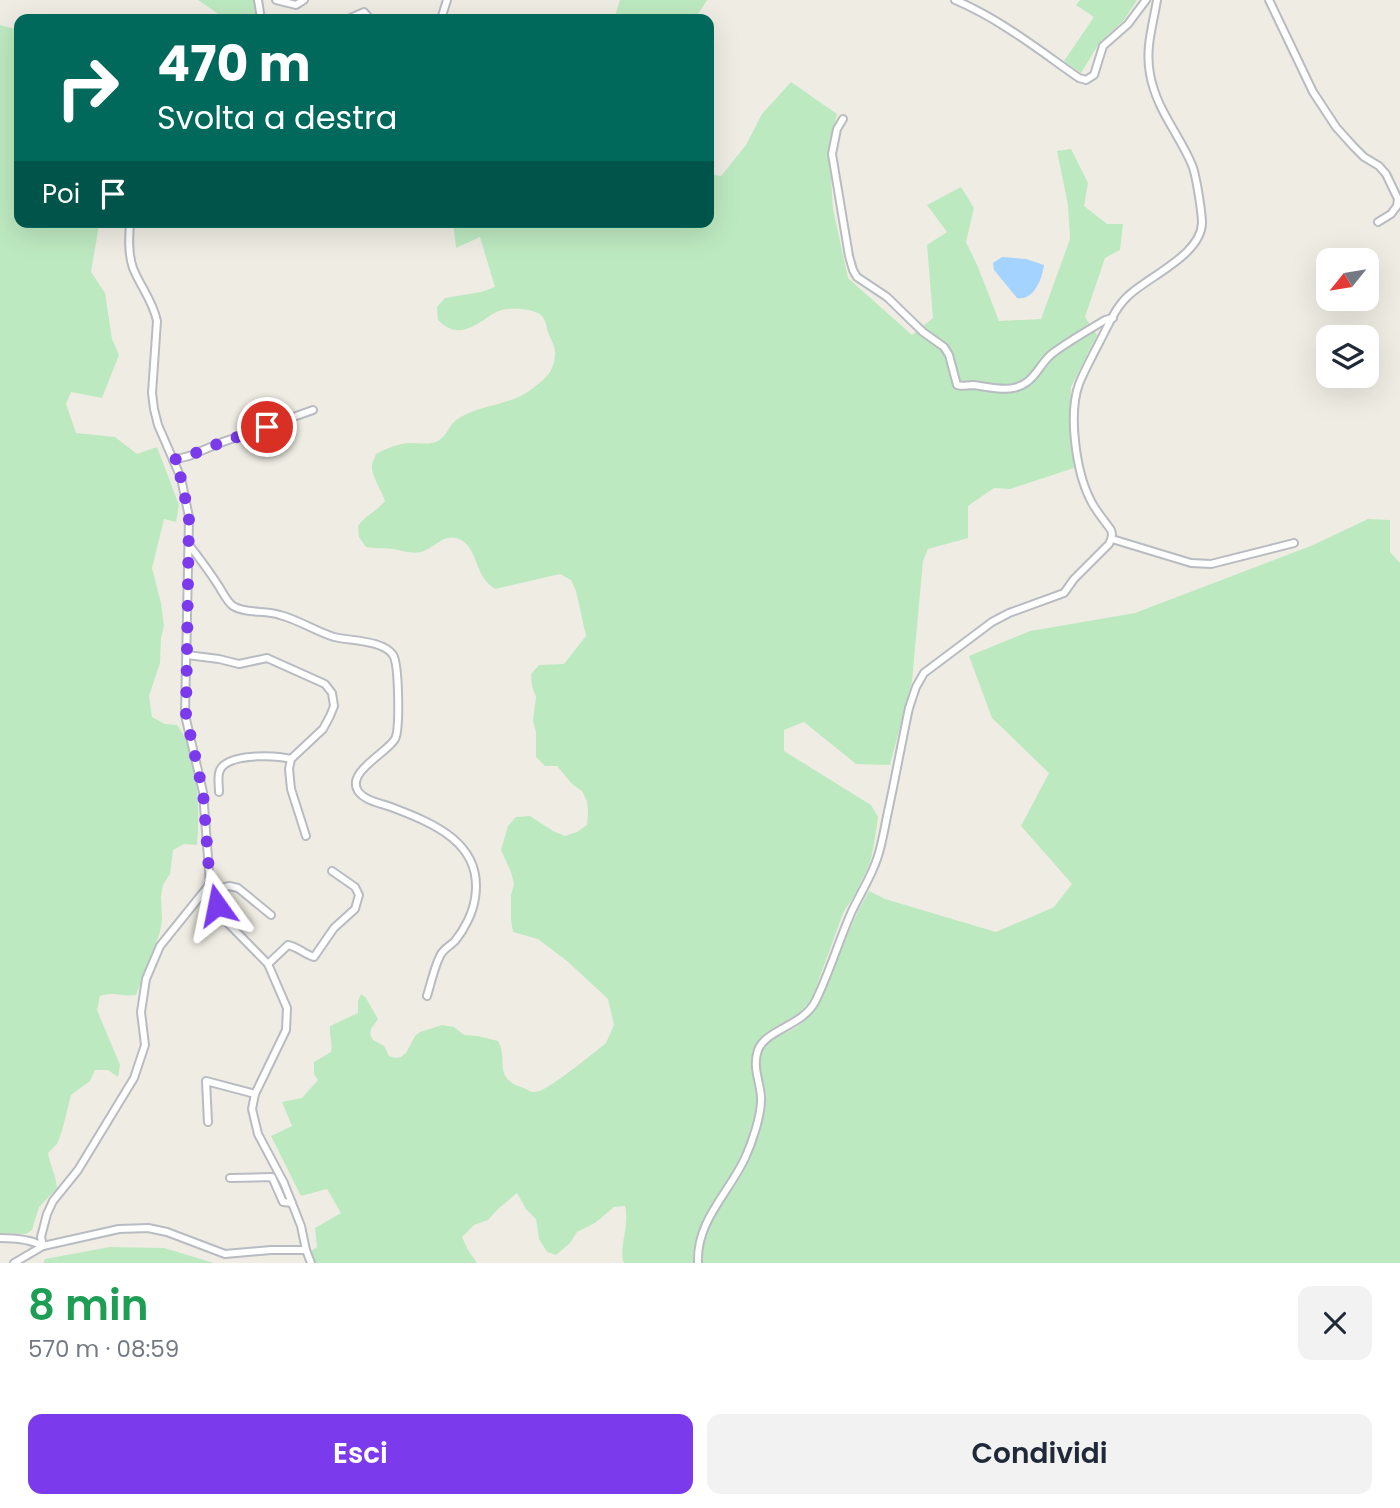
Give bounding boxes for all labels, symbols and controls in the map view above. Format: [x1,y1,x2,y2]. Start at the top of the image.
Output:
text: 470 m [157,30,311,98]
icon: right [42,42,133,133]
text: Svolta a destra [157,95,397,140]
icon: arrive [94,175,132,213]
text: Poi [42,176,80,212]
north arrow [1316,248,1379,312]
map controls [1316,248,1379,388]
button: layers [1316,325,1379,388]
pin [237,397,297,457]
icon: arrive [248,408,286,446]
position arrow [180,868,254,942]
text: 8 min [28,1276,148,1335]
button: close [1298,1286,1372,1360]
text: 570 m · 08:59 [28,1333,179,1365]
button: Esci [28,1414,693,1494]
button: Condividi [707,1414,1372,1494]

